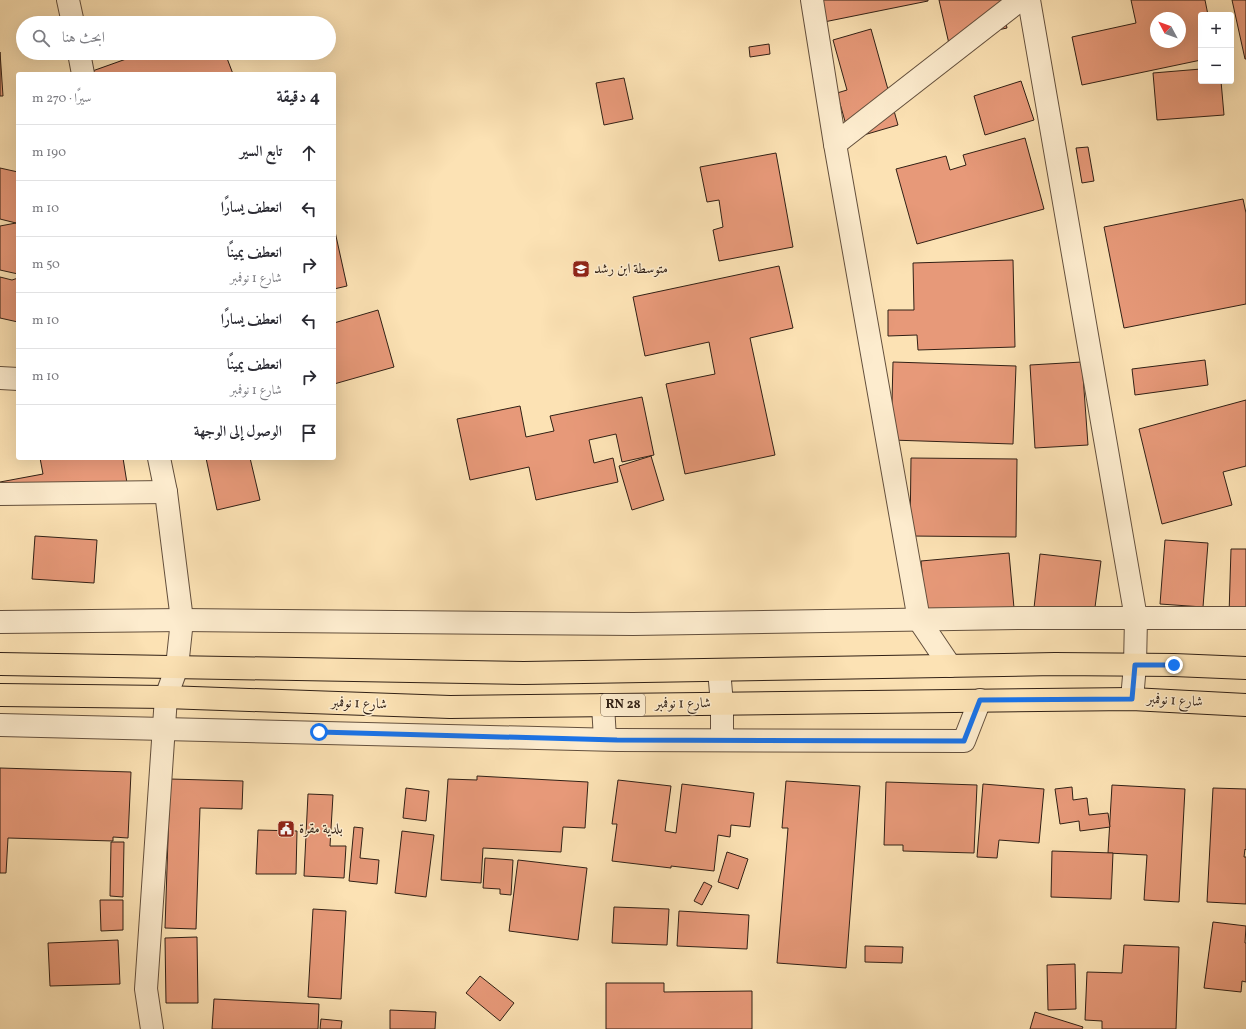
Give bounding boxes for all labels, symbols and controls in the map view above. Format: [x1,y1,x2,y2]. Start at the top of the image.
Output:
north arrow [1150,12,1186,48]
map controls [1198,12,1234,84]
button: + [1198,12,1234,48]
search box [16,16,336,60]
icon: search [30,27,52,49]
text: ابحث هنا [62,28,105,49]
button: − [1198,48,1234,84]
text: 4 دقيقة [277,86,320,109]
text: سيرًا · 270 m [32,90,91,108]
text: تابع السير [240,142,282,163]
icon: ahead [298,142,320,164]
text: 190 m [32,144,66,162]
text: انعطف يسارًا [221,198,282,219]
icon: left [298,198,320,220]
text: 10 m [32,200,59,218]
text: انعطف يمينًا [227,243,282,264]
icon: right [298,254,320,276]
text: 50 m [32,256,60,274]
school or university icon: متوسطة ابن رشد [571,259,591,279]
place label: متوسطة ابن رشد [594,260,668,279]
text: شارع 1 نوفمبر [230,270,282,288]
text: انعطف يسارًا [221,310,282,331]
icon: left [298,310,320,332]
text: 10 m [32,312,59,330]
text: انعطف يمينًا [227,355,282,376]
icon: right [298,366,320,388]
text: 10 m [32,368,59,386]
text: شارع 1 نوفمبر [230,382,282,400]
text: الوصول إلى الوجهة [194,422,282,443]
icon: arrive [298,422,320,444]
route end [1165,656,1183,674]
street label: شارع 1 نوفمبر [1144,690,1204,713]
street label: شارع 1 نوفمبر [329,693,387,715]
road number: RN 28 [601,694,645,716]
street label: شارع 1 نوفمبر [653,694,711,715]
route start [310,723,328,741]
public building icon: بلدية مقرة [276,819,296,839]
place label: بلدية مقرة [299,820,343,839]

